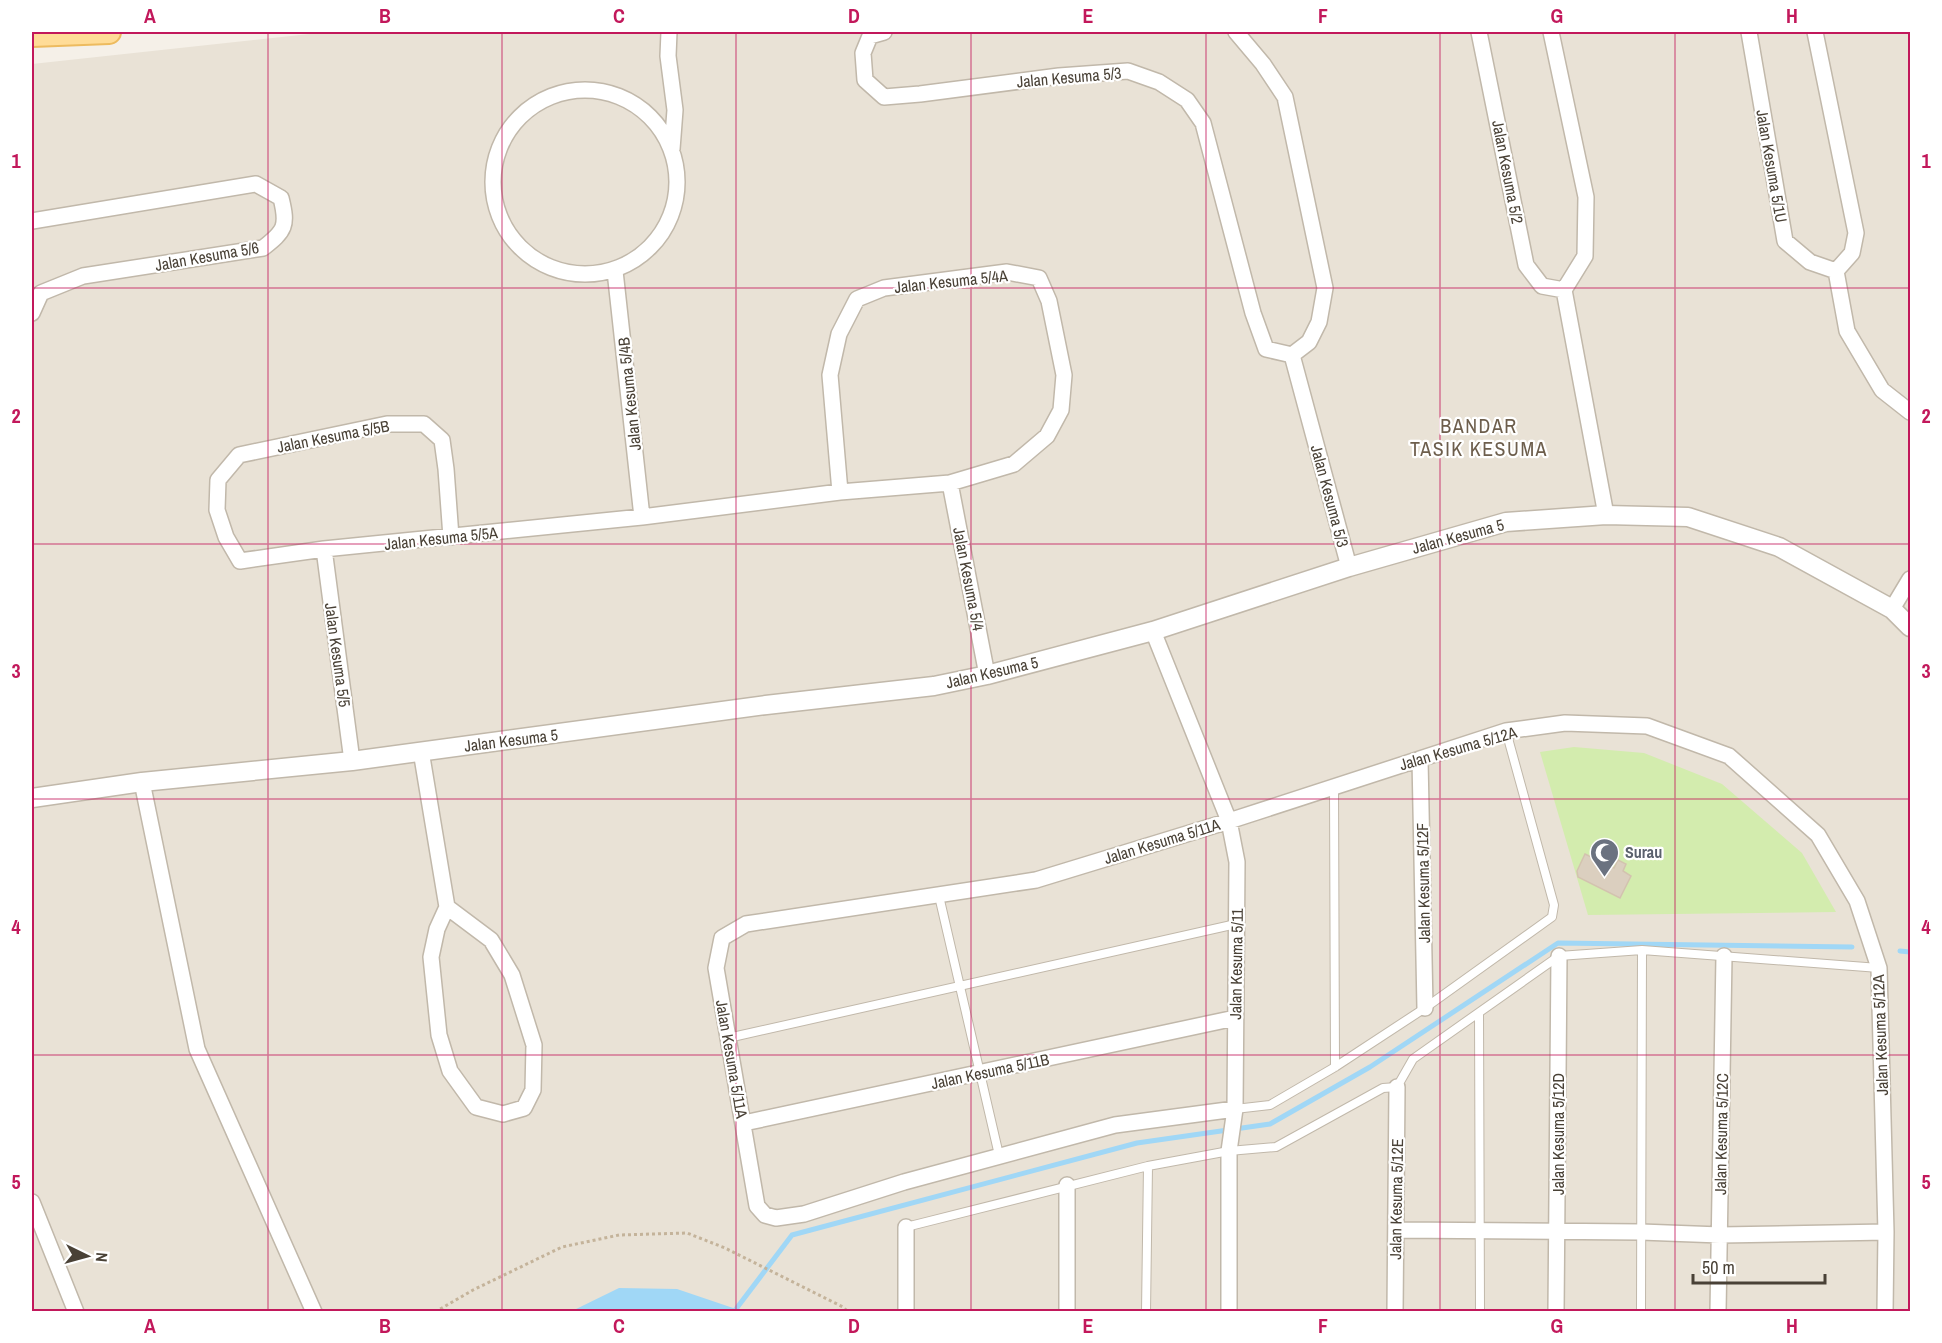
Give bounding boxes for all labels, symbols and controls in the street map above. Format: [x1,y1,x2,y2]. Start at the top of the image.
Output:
text: A [144,2,156,29]
text: B [379,2,391,29]
text: C [613,2,625,29]
text: D [848,2,860,29]
text: E [1083,2,1094,29]
text: F [1318,2,1328,29]
text: G [1551,2,1563,29]
text: H [1786,2,1798,29]
street label: Jalan Kesuma 5/3 [1016,61,1122,93]
street label: Jalan Kesuma 5/1U [1751,108,1793,224]
street label: Jalan Kesuma 5/2 [1487,118,1529,226]
text: 1 [11,147,21,174]
text: 1 [1921,147,1931,174]
street label: Jalan Kesuma 5/6 [153,236,261,276]
street label: Jalan Kesuma 5/4A [893,264,1009,298]
street label: Jalan Kesuma 5/4B [612,336,646,452]
text: 2 [11,402,21,429]
text: 2 [1921,402,1931,429]
district label: BANDAR TASIK KESUMA [1410,412,1548,462]
street label: Jalan Kesuma 5/5B [275,414,391,458]
street label: Jalan Kesuma 5/3 [1306,442,1354,550]
street label: Jalan Kesuma 5 [1410,513,1506,559]
street label: Jalan Kesuma 5/5A [383,521,499,555]
street label: Jalan Kesuma 5/4 [948,525,990,633]
street label: Jalan Kesuma 5/5 [320,601,356,709]
street label: Jalan Kesuma 5 [944,651,1040,693]
text: 3 [11,657,21,684]
text: 3 [1921,657,1931,684]
street label: Jalan Kesuma 5/12A [1397,721,1519,775]
street label: Jalan Kesuma 5 [463,723,559,757]
street label: Jalan Kesuma 5/11A [1101,813,1223,869]
street label: Jalan Kesuma 5/12F [1411,823,1435,943]
mosque icon: Surau [1588,836,1620,878]
place label: Surau [1625,841,1662,863]
street label: Jalan Kesuma 5/11 [1224,907,1248,1020]
text: 4 [11,913,21,940]
text: 4 [1921,913,1931,940]
street label: Jalan Kesuma 5/12A [1867,974,1893,1096]
street label: Jalan Kesuma 5/11A [711,998,753,1120]
street label: Jalan Kesuma 5/11B [929,1048,1051,1094]
street label: Jalan Kesuma 5/12D [1547,1073,1569,1195]
street label: Jalan Kesuma 5/12C [1709,1073,1733,1195]
street label: Jalan Kesuma 5/12E [1384,1138,1408,1260]
text: 5 [11,1168,21,1195]
text: 5 [1921,1168,1931,1195]
north arrow [57,1226,117,1286]
scale bar [1693,1247,1825,1285]
text: N [91,1252,113,1263]
text: 50 m [1702,1255,1735,1280]
text: A [144,1312,156,1339]
text: B [379,1312,391,1339]
text: C [613,1312,625,1339]
text: D [848,1312,860,1339]
text: E [1083,1312,1094,1339]
text: F [1318,1312,1328,1339]
text: G [1551,1312,1563,1339]
text: H [1786,1312,1798,1339]

